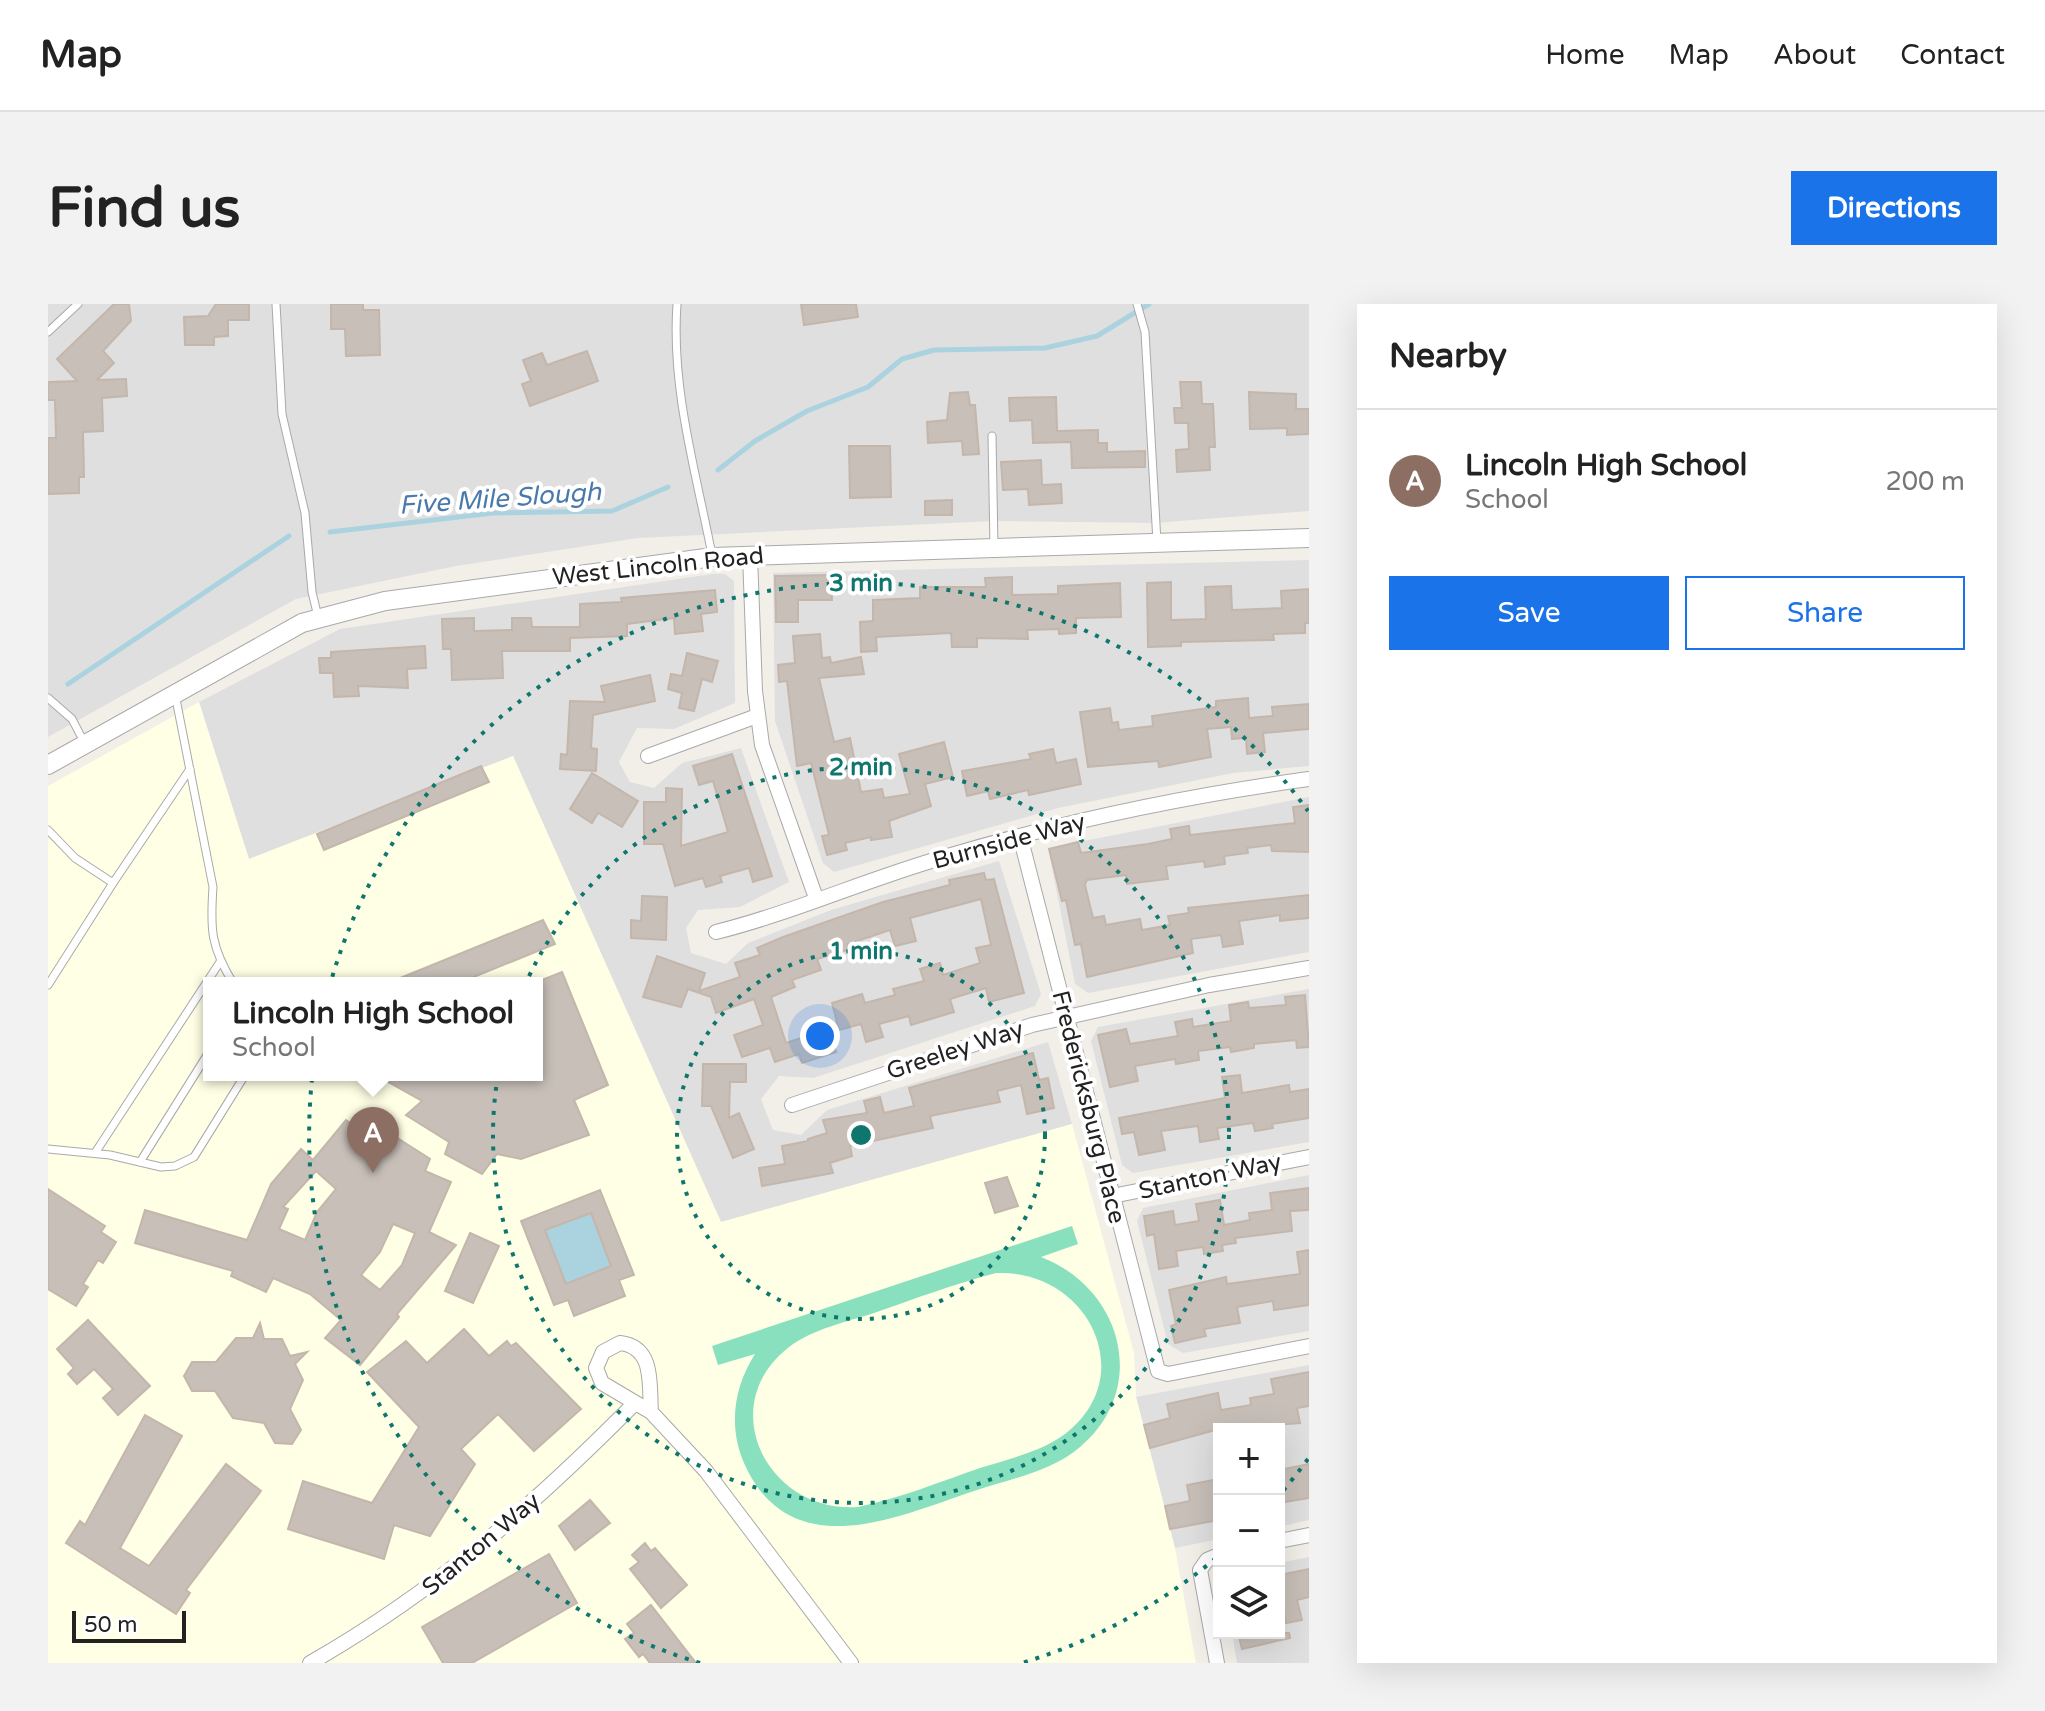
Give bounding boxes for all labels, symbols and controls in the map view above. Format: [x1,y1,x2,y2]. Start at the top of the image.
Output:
text: Map [40,32,122,78]
text: Home [1545,38,1625,72]
text: Map [1669,38,1729,72]
text: About [1773,38,1856,72]
text: Contact [1900,38,2005,72]
button: Directions [1791,171,1997,245]
text: Find us [48,175,240,242]
text: Nearby [1389,336,1507,377]
text: Lincoln High School [1465,447,1747,484]
text: A [1405,466,1425,497]
text: 200 m [1885,466,1965,497]
water label: Five Mile Slough [398,476,603,521]
text: School [1465,484,1549,515]
street label: West Lincoln Road [551,541,765,592]
text: 3 min [829,569,893,598]
button: Save [1389,576,1669,650]
button: Share [1685,576,1965,650]
text: 2 min [829,753,893,782]
street label: Burnside Way [930,807,1089,876]
text: 1 min [829,937,893,966]
popup [203,977,543,1081]
street label: Fredericksburg Place [1046,988,1132,1227]
text: Lincoln High School [232,995,514,1032]
street label: Greeley Way [883,1015,1027,1086]
your location [800,1016,840,1056]
text: School [232,1032,316,1063]
pin: A [347,1107,399,1173]
centre of rings [847,1121,875,1149]
street label: Stanton Way [1136,1147,1284,1206]
map controls [1213,1423,1285,1639]
button: + [1213,1423,1285,1495]
street label: Stanton Way [416,1487,546,1602]
button: − [1213,1495,1285,1567]
button: layers [1213,1567,1285,1639]
scale bar [72,1607,186,1643]
text: 50 m [84,1612,138,1638]

